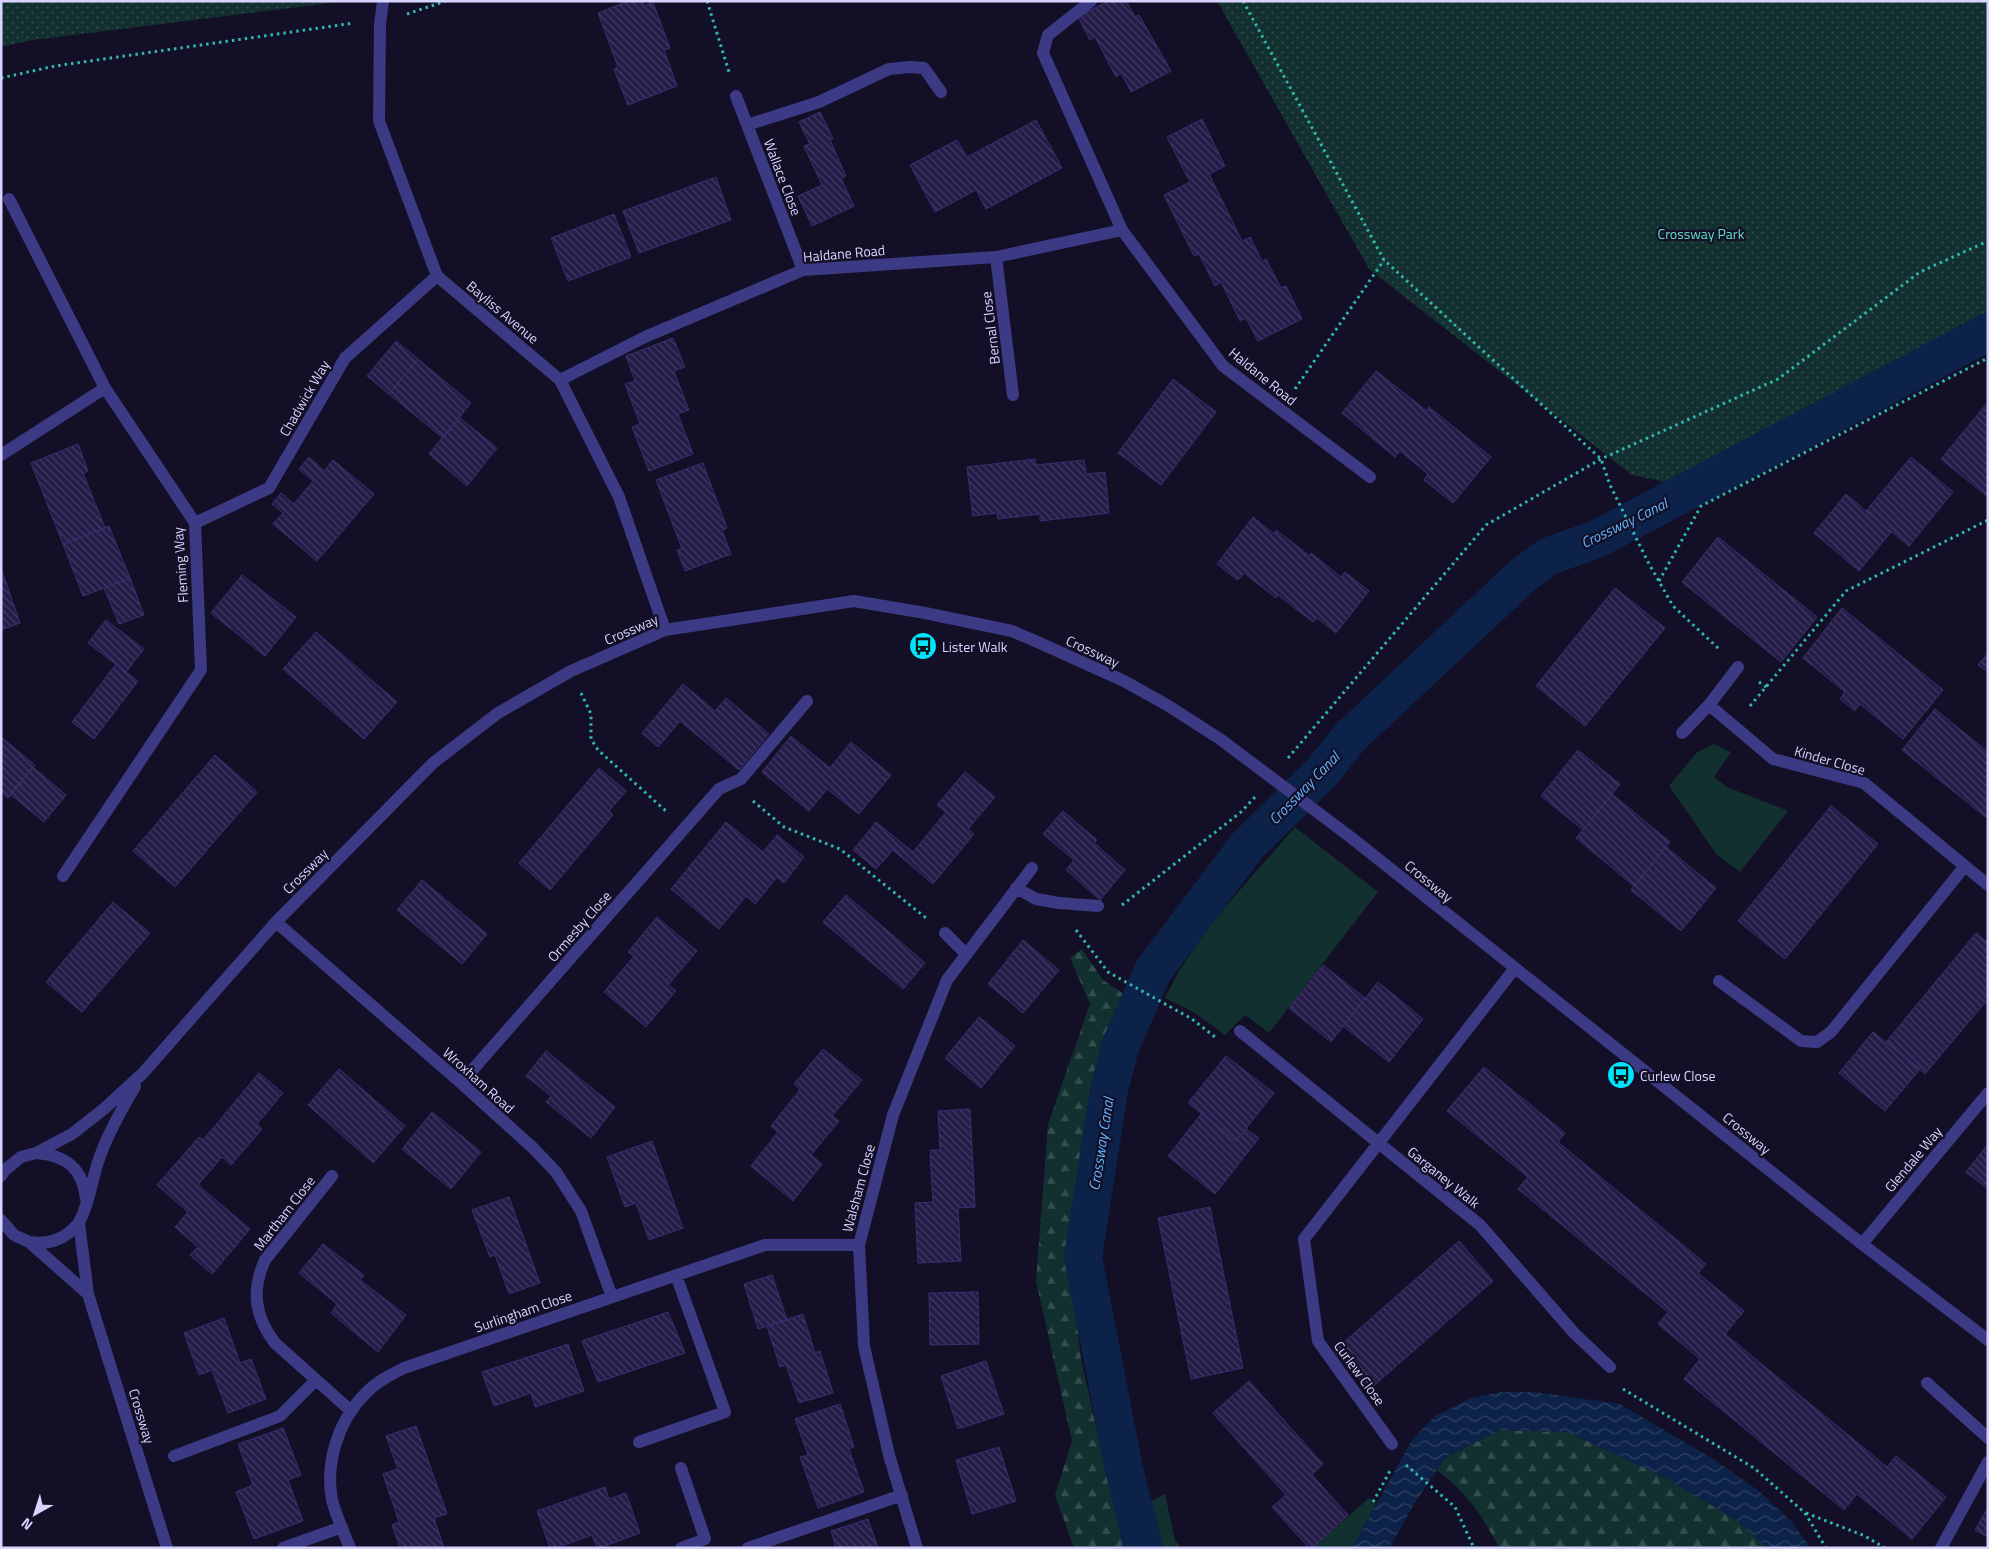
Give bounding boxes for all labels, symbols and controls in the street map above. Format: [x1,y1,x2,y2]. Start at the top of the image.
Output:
street label: Wallace Close [759,136,807,218]
park label: Crossway Park [1658,223,1745,244]
street label: Haldane Road [802,239,886,267]
street label: Bayliss Avenue [462,276,544,348]
street label: Bernal Close [975,290,1005,366]
street label: Haldane Road [1224,342,1302,410]
street label: Chadwick Way [274,356,334,440]
water label: Crossway Canal [1577,491,1673,554]
street label: Fleming Way [167,526,193,604]
street label: Crossway [601,608,662,650]
street label: Crossway [1063,629,1123,673]
bus stop icon: Lister Walk [908,631,938,661]
place label: Lister Walk [942,636,1008,657]
street label: Kinder Close [1792,740,1868,780]
water label: Crossway Canal [1263,745,1346,830]
street label: Crossway [277,843,333,899]
street label: Crossway [1400,855,1458,907]
street label: Ormesby Close [542,886,616,966]
street label: Wroxham Road [439,1042,519,1118]
bus stop icon: Curlew Close [1606,1060,1636,1090]
place label: Curlew Close [1640,1065,1716,1086]
water label: Crossway Canal [1082,1094,1120,1192]
street label: Crossway [1718,1107,1776,1159]
street label: Glendale Way [1879,1121,1947,1196]
street label: Garganey Walk [1403,1141,1485,1213]
street label: Walsham Close [836,1142,880,1234]
street label: Martham Close [248,1171,320,1255]
street label: Surlingham Close [471,1284,575,1338]
street label: Curlew Close [1329,1336,1391,1410]
street label: Crossway [124,1386,160,1447]
north arrow [10,1489,60,1539]
text: N [16,1513,37,1536]

